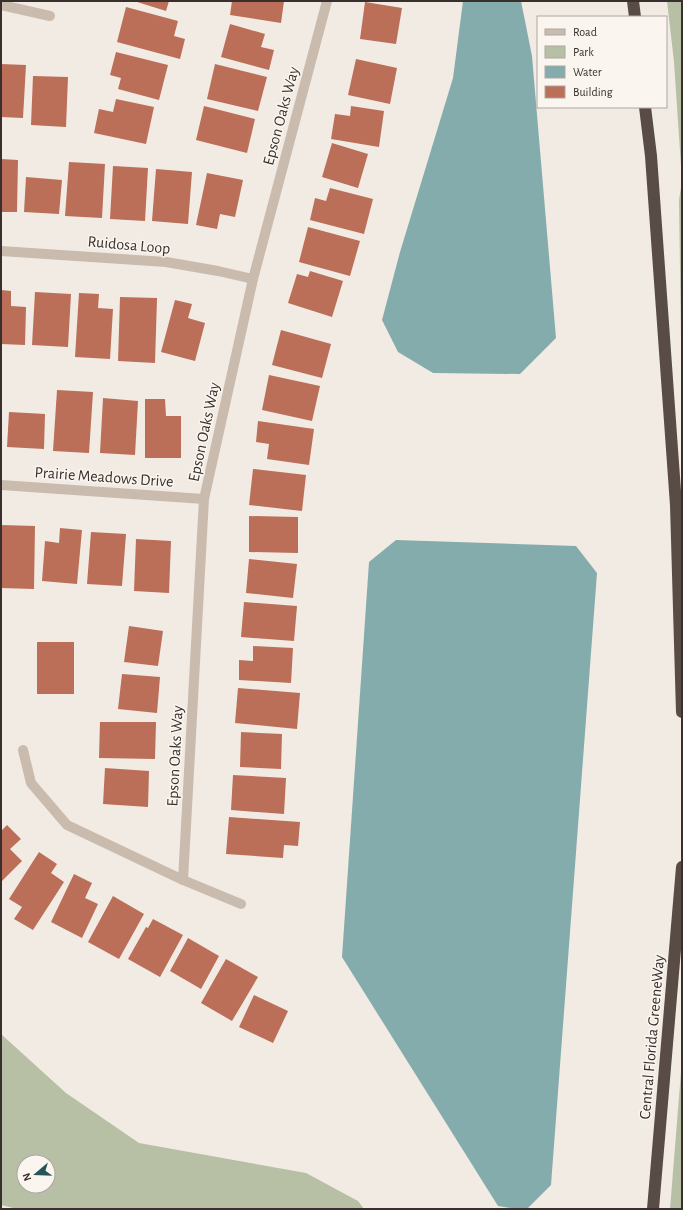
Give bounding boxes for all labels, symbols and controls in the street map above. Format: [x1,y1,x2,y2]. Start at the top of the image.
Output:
legend [537,16,667,108]
text: Road [573,26,597,38]
text: Park [573,46,594,58]
street label: Epson Oaks Way [260,65,303,167]
text: Water [573,66,602,78]
text: Building [573,86,613,98]
street label: Ruidosa Loop [87,233,171,257]
street label: Epson Oaks Way [186,381,223,483]
street label: Prairie Meadows Drive [34,464,174,490]
street label: Epson Oaks Way [164,705,187,807]
street label: Central Florida GreeneWay [637,954,668,1120]
north arrow [16,1154,56,1194]
text: N [21,1172,33,1183]

